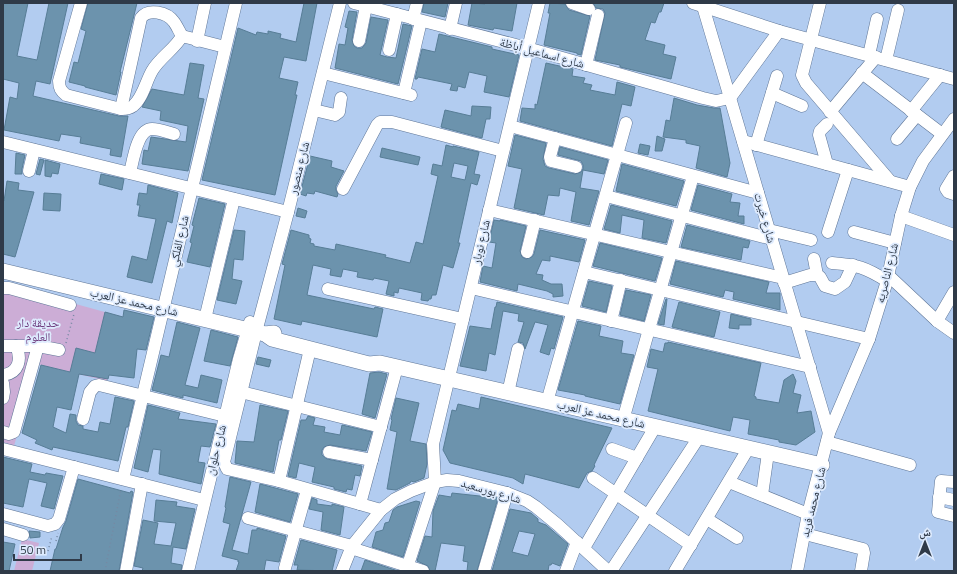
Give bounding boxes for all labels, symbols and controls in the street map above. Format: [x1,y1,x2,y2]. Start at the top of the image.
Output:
street label: شارع اسماعيل أباظة [498,32,587,73]
street label: شارع منصور [283,139,314,197]
street label: شارع خيرت [749,190,782,245]
street label: شارع الفلكي [163,213,195,269]
street label: شارع نوبار [466,218,495,267]
street label: شارع الناصريه [870,241,903,305]
street label: شارع محمد عز العرب [88,282,180,321]
park label: حديقة دار العلوم [16,313,60,346]
street label: شارع محمد عز العرب [555,394,647,433]
street label: شارع حلوان [200,422,231,477]
street label: شارع محمد فريد [795,465,830,539]
street label: شارع بورسعيد [459,473,524,508]
north arrow [905,522,945,562]
text: ش [919,524,931,540]
scale bar [14,536,81,562]
text: 50 m [20,540,46,559]

